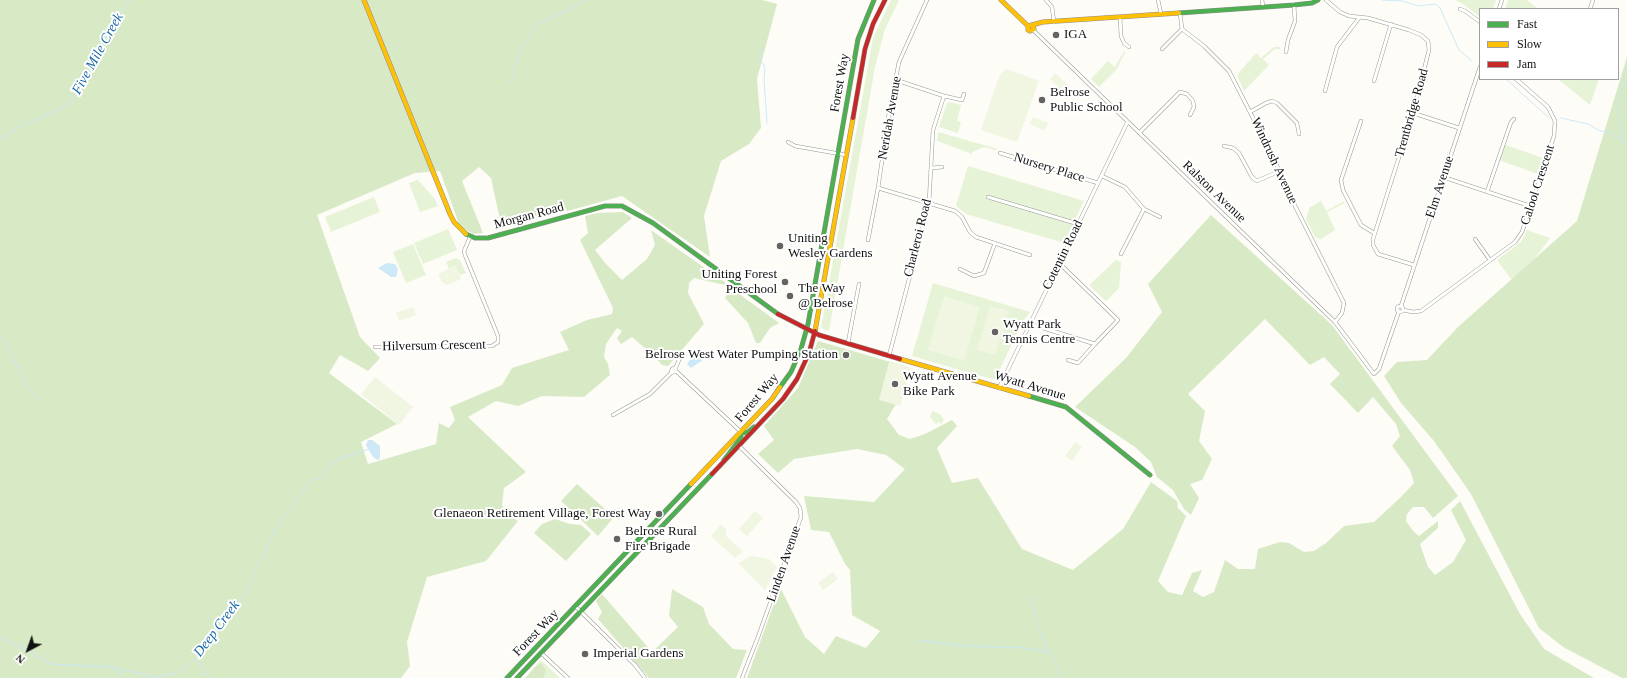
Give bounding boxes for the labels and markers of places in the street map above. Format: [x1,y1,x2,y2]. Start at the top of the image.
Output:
place label: IGA [1064,27,1087,43]
marker: IGA [1051,30,1061,40]
place label: Belrose Public School [1050,85,1123,116]
marker: Belrose Public School [1037,95,1047,105]
place label: Uniting Wesley Gardens [788,231,873,262]
marker: Uniting Wesley Gardens [775,241,785,251]
place label: Uniting Forest Preschool [702,267,777,298]
marker: Uniting Forest Preschool [780,277,790,287]
place label: The Way @ Belrose [798,281,853,312]
marker: The Way @ Belrose [785,291,795,301]
place label: Wyatt Park Tennis Centre [1003,317,1075,348]
marker: Wyatt Park Tennis Centre [990,327,1000,337]
place label: Belrose West Water Pumping Station [645,347,838,363]
marker: Belrose West Water Pumping Station [841,350,851,360]
place label: Wyatt Avenue Bike Park [903,369,977,400]
marker: Wyatt Avenue Bike Park [890,379,900,389]
place label: Glenaeon Retirement Village, Forest Way [434,506,651,522]
marker: Glenaeon Retirement Village, Forest Way [654,509,664,519]
place label: Belrose Rural Fire Brigade [625,524,697,555]
marker: Belrose Rural Fire Brigade [612,534,622,544]
place label: Imperial Gardens [593,646,684,662]
marker: Imperial Gardens [580,649,590,659]

